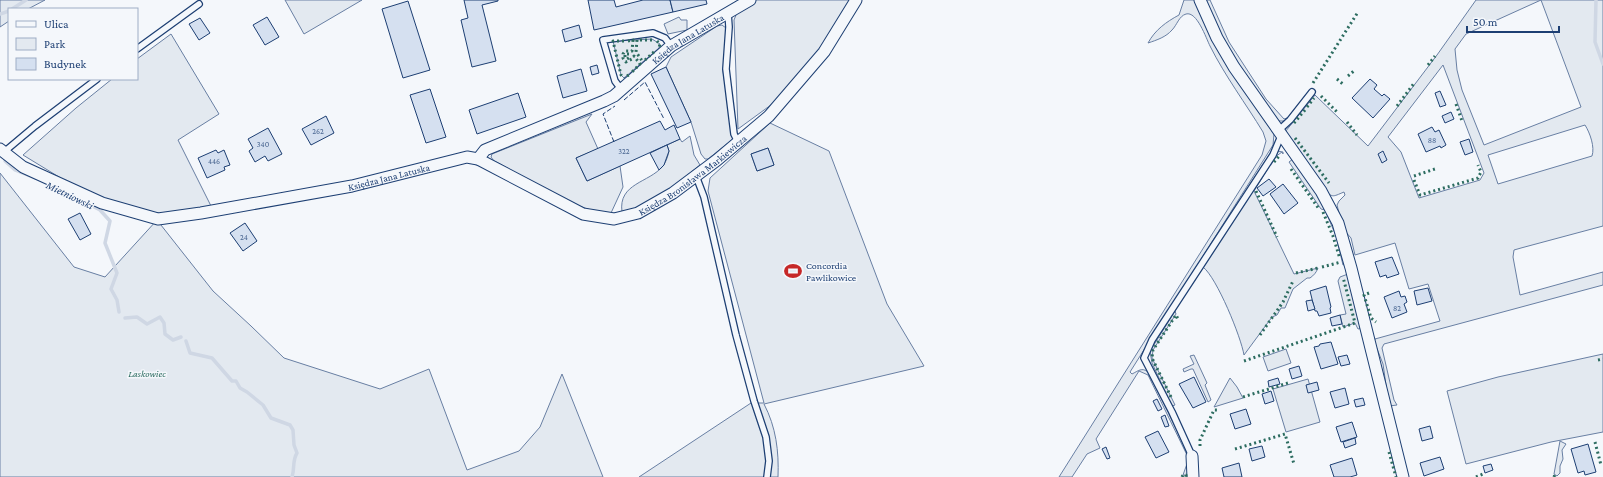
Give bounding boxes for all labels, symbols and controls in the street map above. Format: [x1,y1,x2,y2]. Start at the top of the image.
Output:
legend [8,8,138,80]
scale bar [1467,8,1559,34]
street label: Księdza Jana Latuska [649,11,726,66]
text: 50 m [1473,15,1498,29]
text: Ulica [44,17,69,31]
text: Park [44,37,66,51]
text: Budynek [44,57,87,71]
house number: 262 [312,127,324,136]
street label: Księdza Bronisława Markiewicza [636,132,749,217]
house number: 88 [1428,136,1436,145]
house number: 340 [257,140,270,149]
house number: 322 [618,147,630,156]
house number: 446 [208,157,220,166]
street label: Księdza Jana Latuska [347,161,431,192]
water label: Mietniowski [44,178,96,212]
house number: 24 [240,233,248,242]
place label: Concordia Pawlikowice [806,260,857,283]
sports icon: Concordia Pawlikowice [783,261,803,281]
house number: 82 [1393,304,1401,313]
park label: Laskowiec [128,368,166,379]

